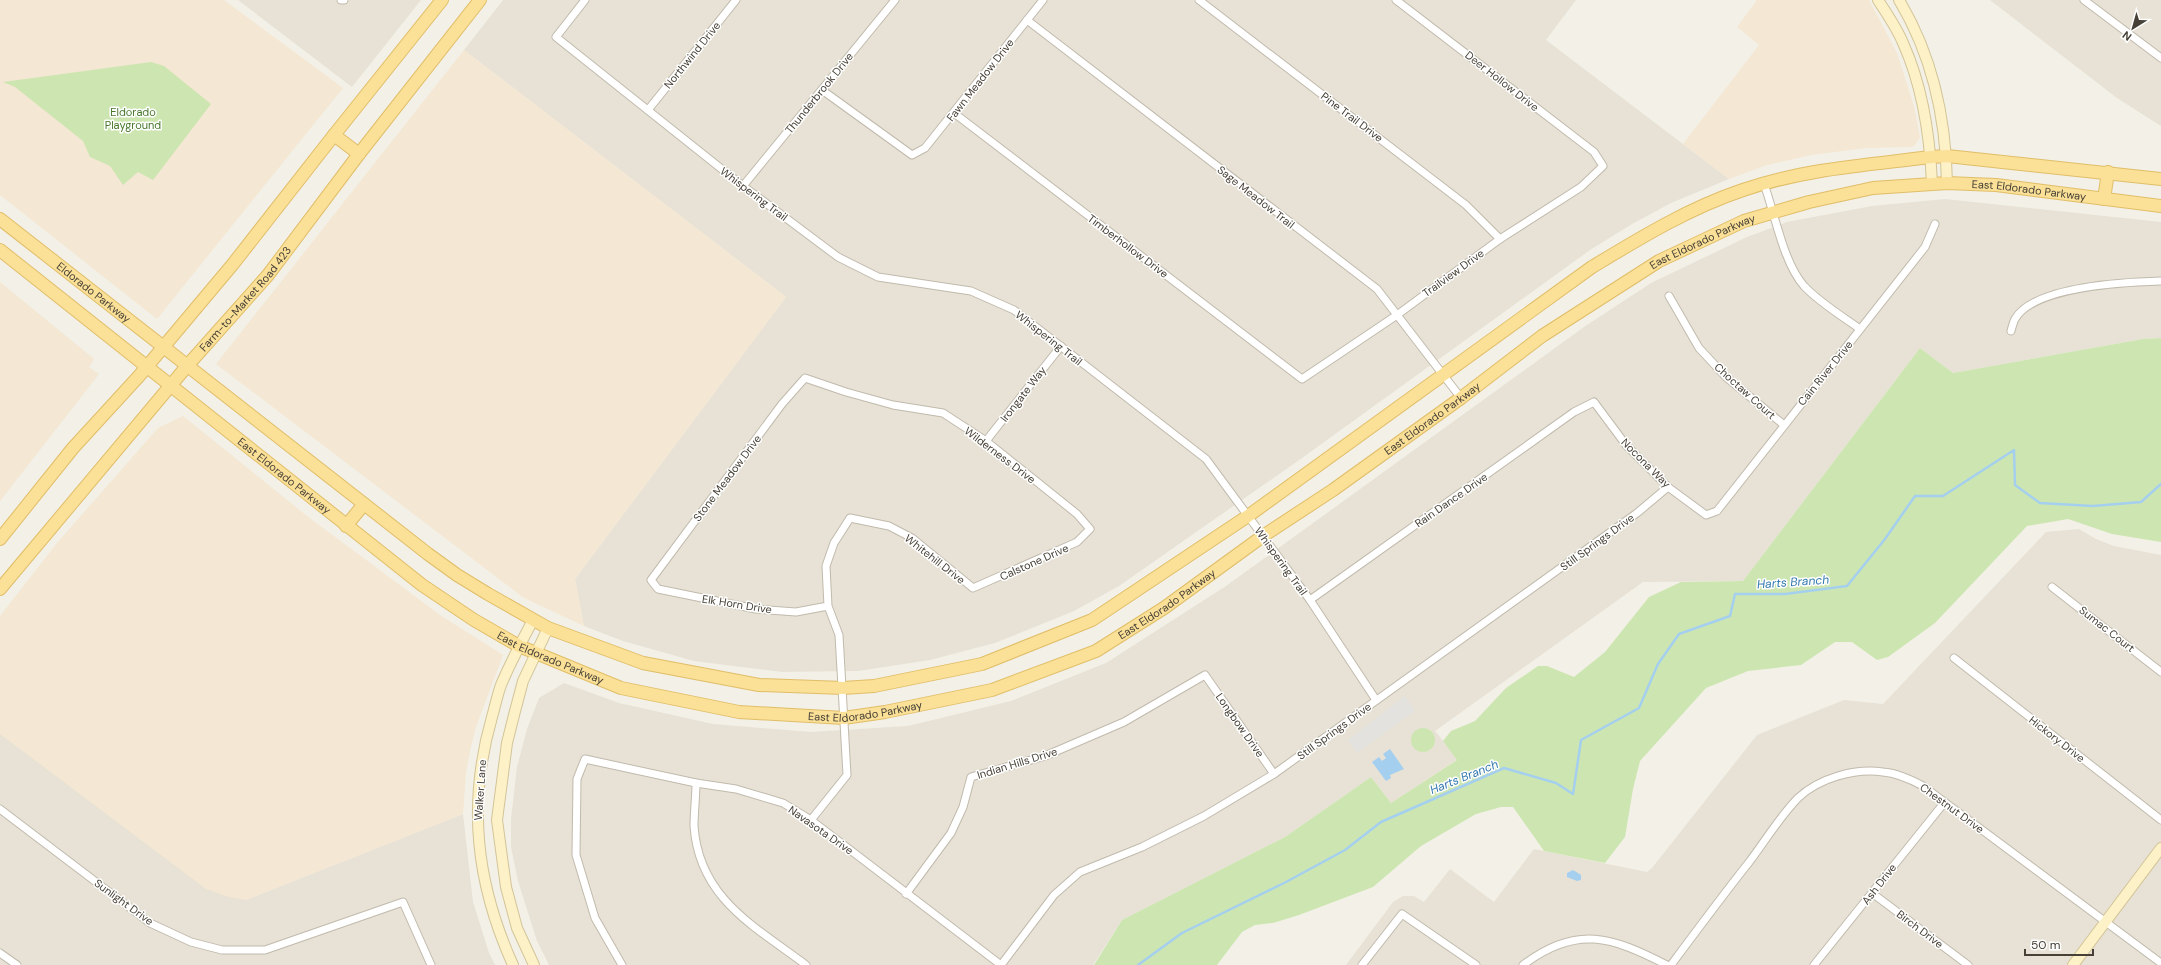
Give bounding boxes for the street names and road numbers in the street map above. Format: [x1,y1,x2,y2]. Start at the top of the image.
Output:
street label: Northwind Drive [661,19,723,91]
street label: Fawn Meadow Drive [943,36,1017,124]
street label: Deer Hollow Drive [1462,48,1542,114]
street label: Thunderbrook Drive [782,49,856,137]
street label: Pine Trail Drive [1318,89,1386,145]
street label: Sage Meadow Trail [1215,162,1297,232]
street label: Whispering Trail [717,164,791,224]
street label: East Eldorado Parkway [1971,177,2087,203]
street label: Timberhollow Drive [1085,211,1171,281]
street label: East Eldorado Parkway [1647,211,1757,272]
street label: Farm-to-Market Road 423 [196,244,294,354]
street label: Trailview Drive [1420,246,1486,300]
street label: Eldorado Parkway [54,259,134,326]
street label: Whispering Trail [1013,308,1085,368]
street label: Cain River Drive [1794,338,1856,408]
street label: Choctaw Court [1712,360,1778,422]
street label: Irongate Way [997,363,1049,425]
street label: East Eldorado Parkway [1381,379,1483,458]
street label: Wilderness Drive [962,424,1038,486]
street label: Stone Meadow Drive [690,432,764,524]
street label: East Eldorado Parkway [235,434,334,517]
street label: Nocona Way [1618,435,1674,491]
street label: Rain Dance Drive [1412,470,1490,530]
street label: Still Springs Drive [1557,510,1637,574]
street label: Whispering Trail [1252,524,1310,598]
street label: Whitehill Drive [902,531,968,587]
street label: Calstone Drive [997,541,1071,583]
street label: East Eldorado Parkway [1115,566,1218,642]
street label: Elk Horn Drive [701,592,773,616]
street label: Sumac Court [2076,603,2138,655]
street label: East Eldorado Parkway [495,628,606,687]
street label: Longbow Drive [1213,690,1267,760]
street label: East Eldorado Parkway [808,698,923,725]
street label: Still Springs Drive [1294,699,1374,763]
street label: Hickory Drive [2026,713,2088,765]
street label: Indian Hills Drive [975,744,1059,782]
street label: Walker Lane [471,759,489,821]
street label: Chestnut Drive [1917,780,1987,836]
street label: Navasota Drive [786,802,856,858]
street label: Ash Drive [1859,861,1899,907]
street label: Sunlight Drive [92,876,156,928]
street label: Birch Drive [1894,907,1946,951]

